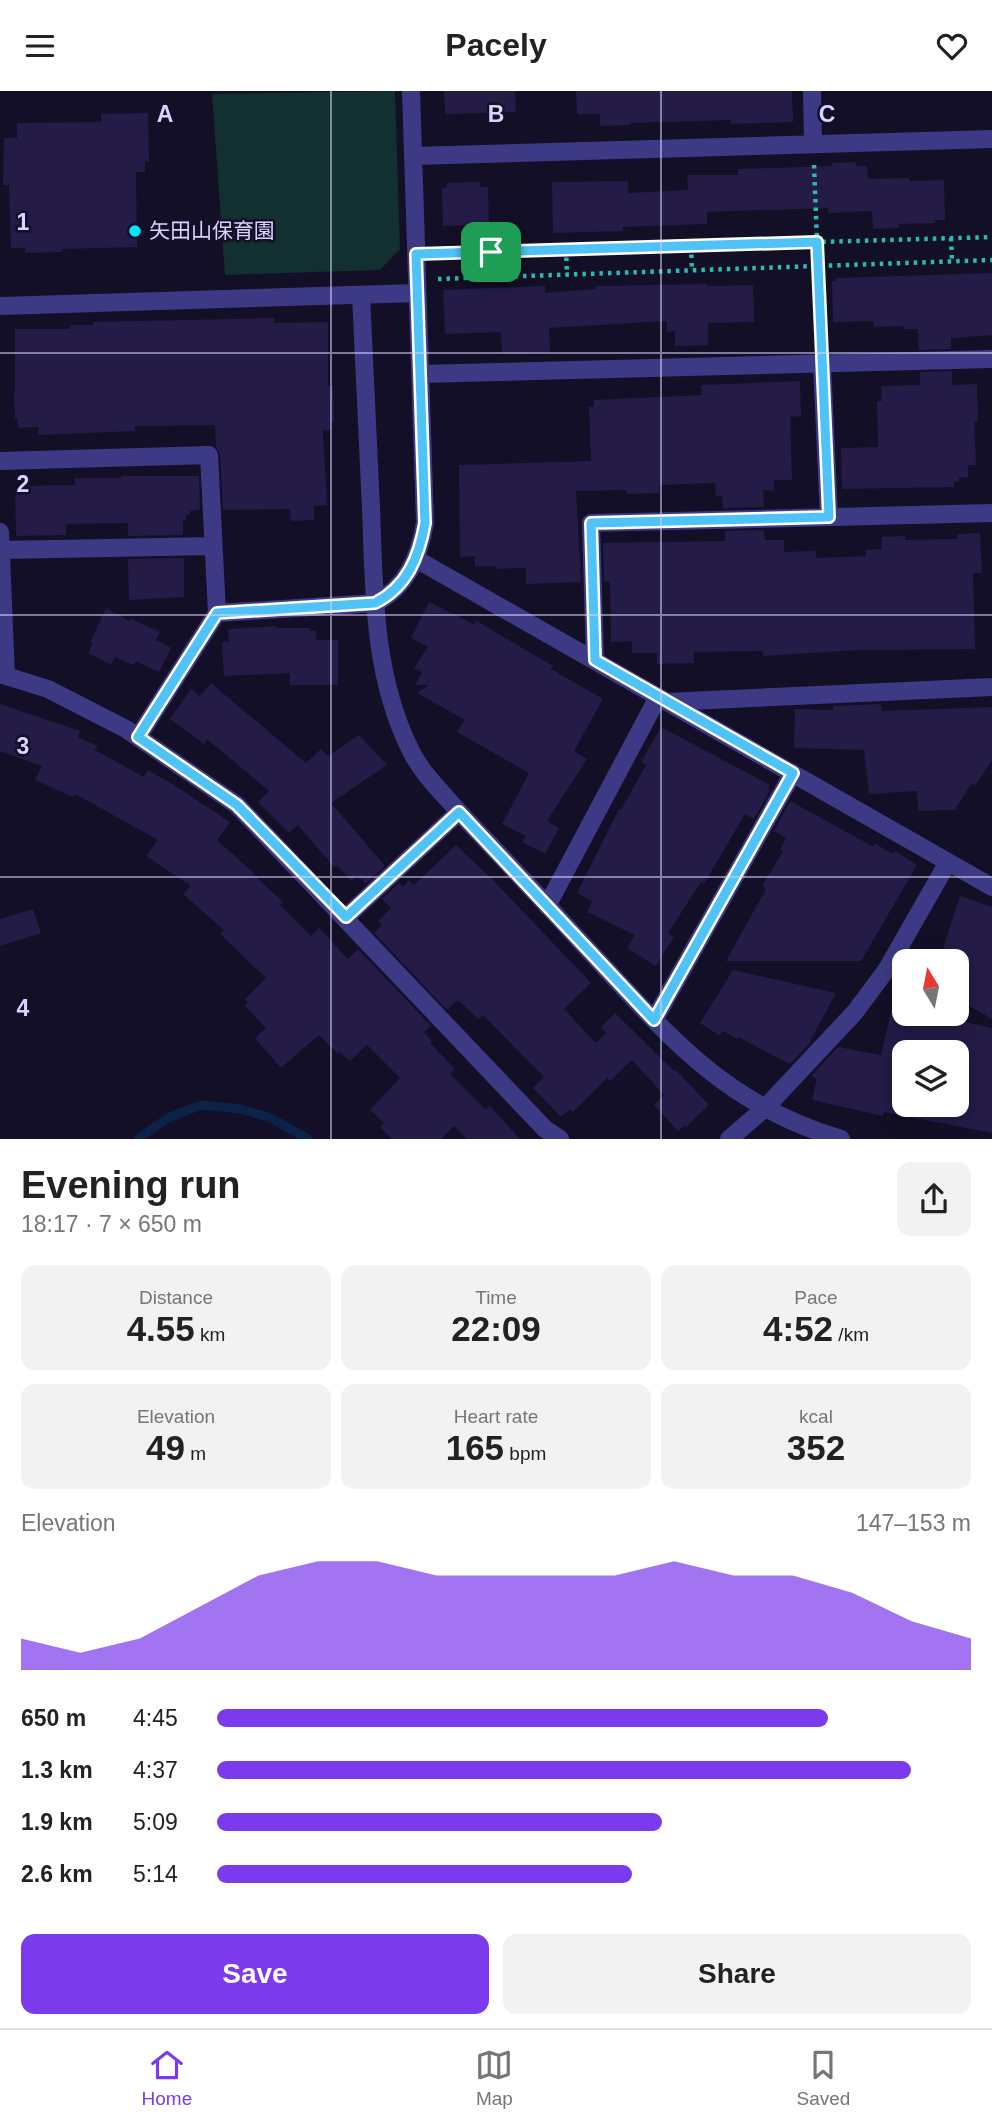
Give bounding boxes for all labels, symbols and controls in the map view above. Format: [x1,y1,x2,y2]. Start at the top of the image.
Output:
icon: menu [21,27,59,65]
text: Pacely [445,27,547,63]
icon: heart [933,27,971,65]
text: A [157,101,173,127]
text: B [488,101,504,127]
text: C [819,101,835,127]
text: 1 [17,209,30,235]
place label: 矢田山保育園 [149,219,275,242]
pin [461,222,521,282]
marker: 矢田山保育園 [127,223,143,239]
icon: arrive [472,233,510,271]
text: 2 [17,471,29,497]
text: 3 [17,733,29,759]
north arrow [892,949,970,1025]
map controls [892,949,969,1117]
text: 4 [17,995,30,1021]
button: layers [892,1040,969,1117]
button: share [897,1162,971,1236]
text: Evening run [21,1164,241,1206]
text: 18:17 · 7 × 650 m [21,1211,202,1237]
text: Distance [139,1287,213,1308]
text: Time [475,1287,517,1308]
text: Pace [794,1287,838,1308]
text: 4.55 [127,1309,195,1348]
text: 22:09 [451,1309,541,1348]
text: 4:52 [763,1309,833,1348]
text: km [195,1324,225,1345]
text: /km [833,1324,869,1345]
text: Elevation [137,1406,215,1427]
text: Heart rate [454,1406,538,1427]
text: kcal [799,1406,833,1427]
text: 49 [146,1428,185,1467]
text: 165 [446,1428,504,1467]
text: 352 [787,1428,845,1467]
text: m [185,1443,206,1464]
text: bpm [504,1443,546,1464]
text: Elevation [21,1510,116,1536]
text: 147–153 m [856,1510,971,1536]
text: 650 m [21,1705,86,1731]
text: 4:45 [133,1705,178,1731]
text: 1.3 km [21,1757,93,1783]
text: 4:37 [133,1757,178,1783]
text: 1.9 km [21,1809,93,1835]
text: 5:09 [133,1809,178,1835]
text: 2.6 km [21,1861,93,1887]
text: 5:14 [133,1861,178,1887]
button: Save [21,1934,489,2014]
button: Share [503,1934,971,2014]
tab: Home [142,2046,192,2110]
tab: Map [475,2046,513,2110]
tab: Saved [797,2046,850,2110]

